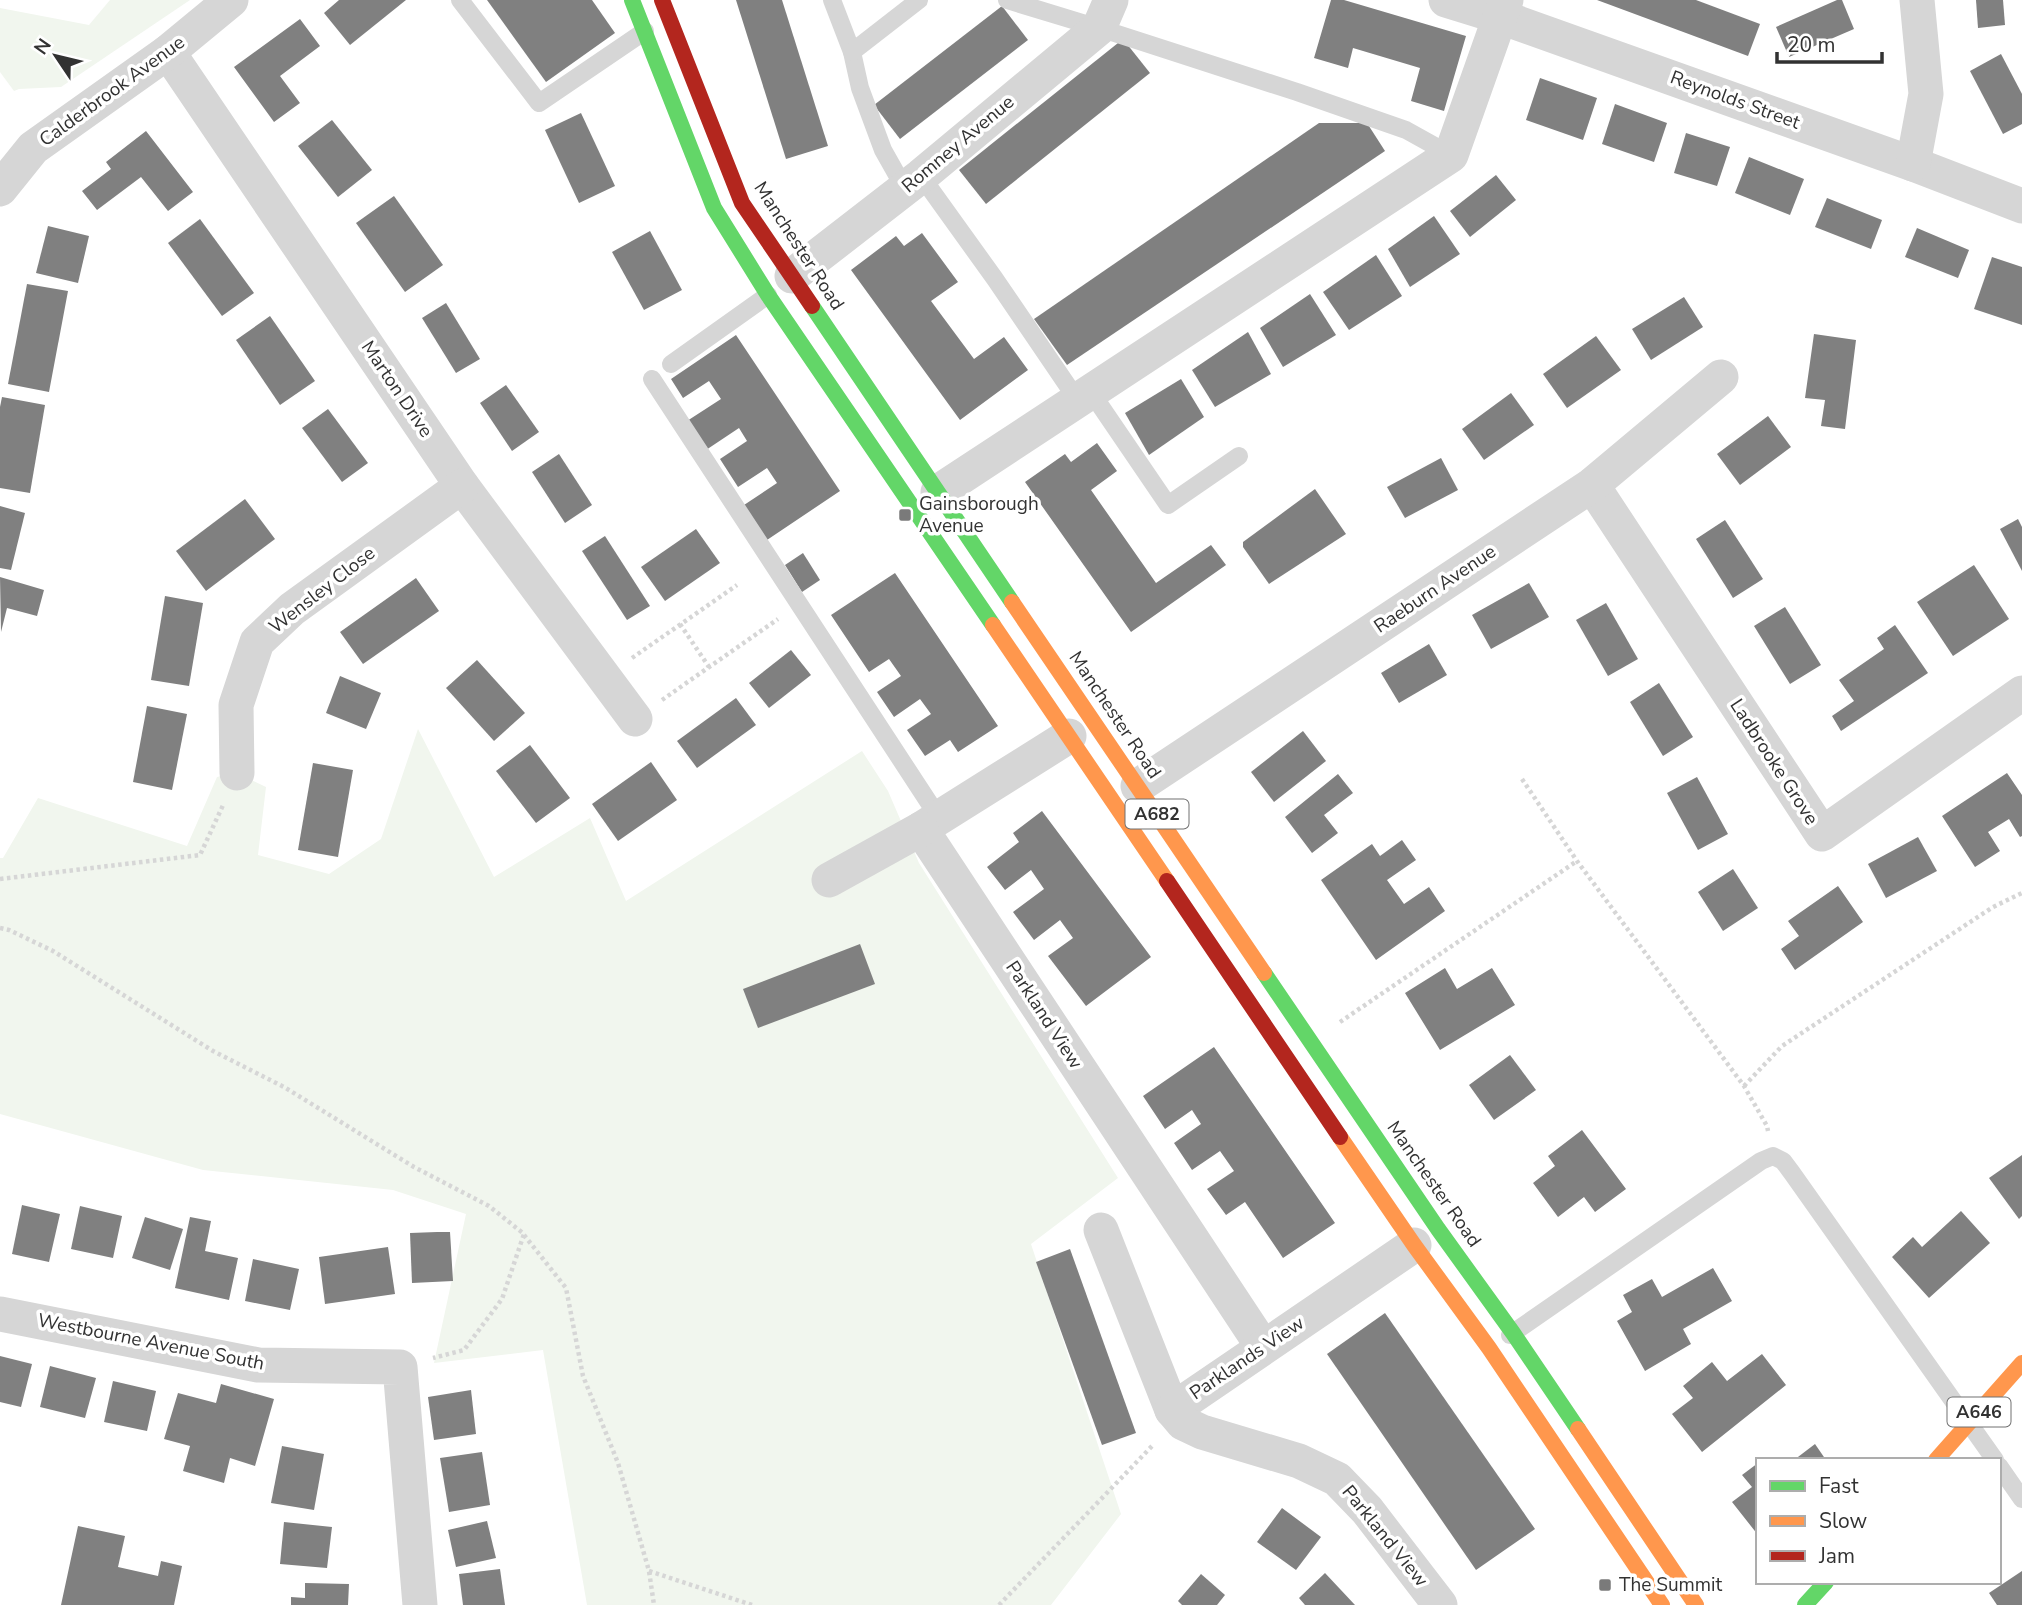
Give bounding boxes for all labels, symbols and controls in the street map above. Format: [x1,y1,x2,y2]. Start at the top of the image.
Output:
north arrow [21,21,91,91]
scale bar [1777,21,1882,65]
street label: Calderbrook Avenue [34,29,190,153]
text: 20 m [1787,31,1836,59]
text: N [28,34,58,60]
street label: Reynolds Street [1667,65,1804,136]
street label: Romney Avenue [896,89,1020,199]
street label: Manchester Road [748,177,850,315]
street label: Marton Drive [355,336,439,442]
place label: Gainsborough Avenue [919,491,1039,539]
marker: Gainsborough Avenue [897,507,913,523]
street label: Raeburn Avenue [1369,539,1501,639]
street label: Wensley Close [264,540,380,640]
street label: Manchester Road [1063,646,1167,784]
street label: Ladbrooke Grove [1724,694,1824,830]
road number: A682 [1126,800,1188,828]
street label: Parkland View [999,956,1089,1074]
street label: Manchester Road [1381,1116,1487,1252]
street label: Westbourne Avenue South [35,1307,267,1377]
street label: Parklands View [1185,1310,1309,1406]
road number: A646 [1948,1398,2010,1427]
legend [1756,1458,2001,1584]
text: Fast [1819,1472,1859,1500]
street label: Parkland View [1336,1480,1434,1592]
text: Slow [1819,1507,1868,1535]
text: Jam [1818,1542,1855,1570]
place label: The Summit [1619,1572,1723,1598]
marker: The Summit [1597,1577,1613,1593]

